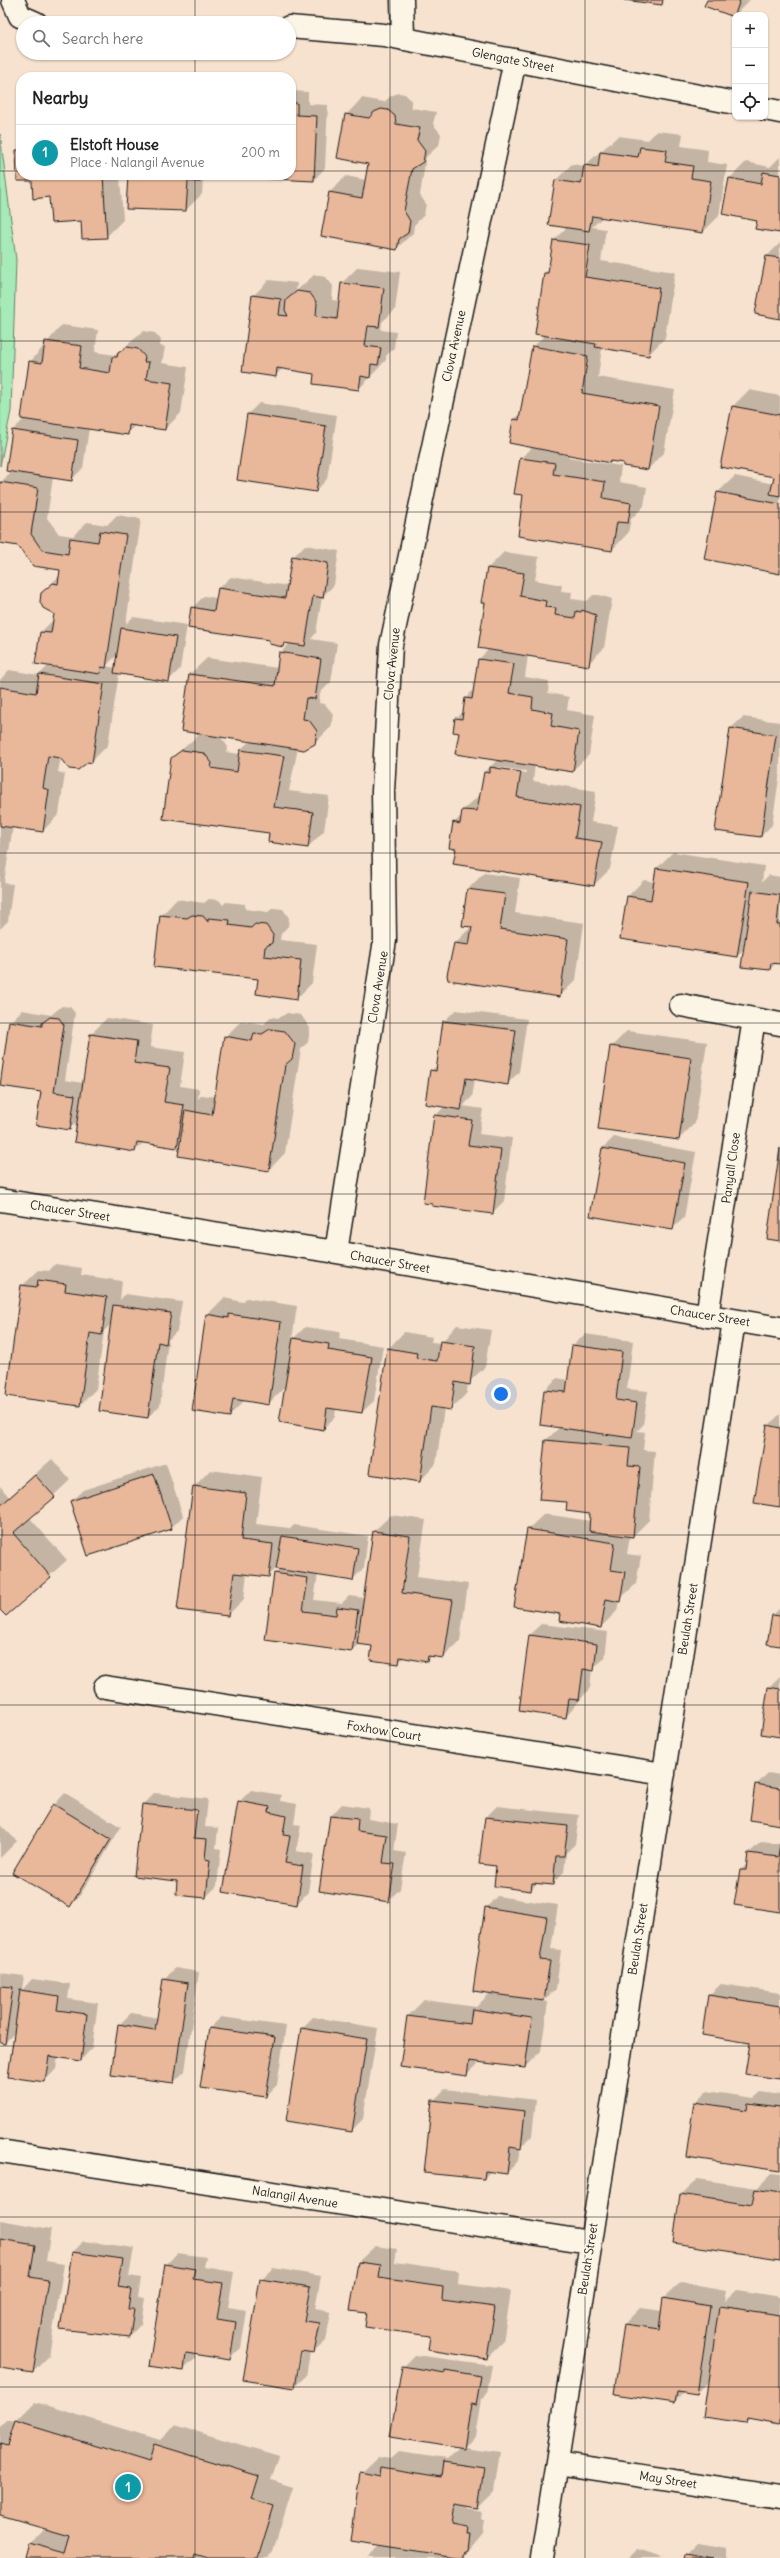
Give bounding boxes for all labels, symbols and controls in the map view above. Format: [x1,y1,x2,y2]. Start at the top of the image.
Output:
map controls [732,12,768,120]
button: + [732,12,768,48]
search box [16,16,296,60]
icon: search [30,27,52,49]
text: Search here [62,29,143,48]
street label: Glengate Street [471,44,556,75]
button: − [732,48,768,84]
button: locate [732,84,768,120]
text: Nearby [32,87,88,109]
text: Elstoft House [70,135,159,154]
text: 1 [42,144,48,161]
text: 200 m [241,144,280,161]
text: Place · Nalangil Avenue [70,154,204,171]
street label: Clova Avenue [439,309,468,383]
street label: Clova Avenue [380,627,403,701]
street label: Clova Avenue [364,950,391,1024]
street label: Panyall Close [718,1131,743,1205]
street label: Chaucer Street [29,1197,111,1224]
street label: Chaucer Street [349,1247,431,1276]
street label: Chaucer Street [669,1302,751,1329]
your location [491,1384,511,1404]
street label: Beulah Street [674,1582,701,1656]
street label: Foxhow Court [346,1717,422,1744]
street label: Beulah Street [624,1902,651,1976]
street label: Nalangil Avenue [251,2182,339,2211]
street label: Beulah Street [574,2222,601,2296]
street label: May Street [638,2468,698,2491]
pin: 1 [115,2472,141,2502]

